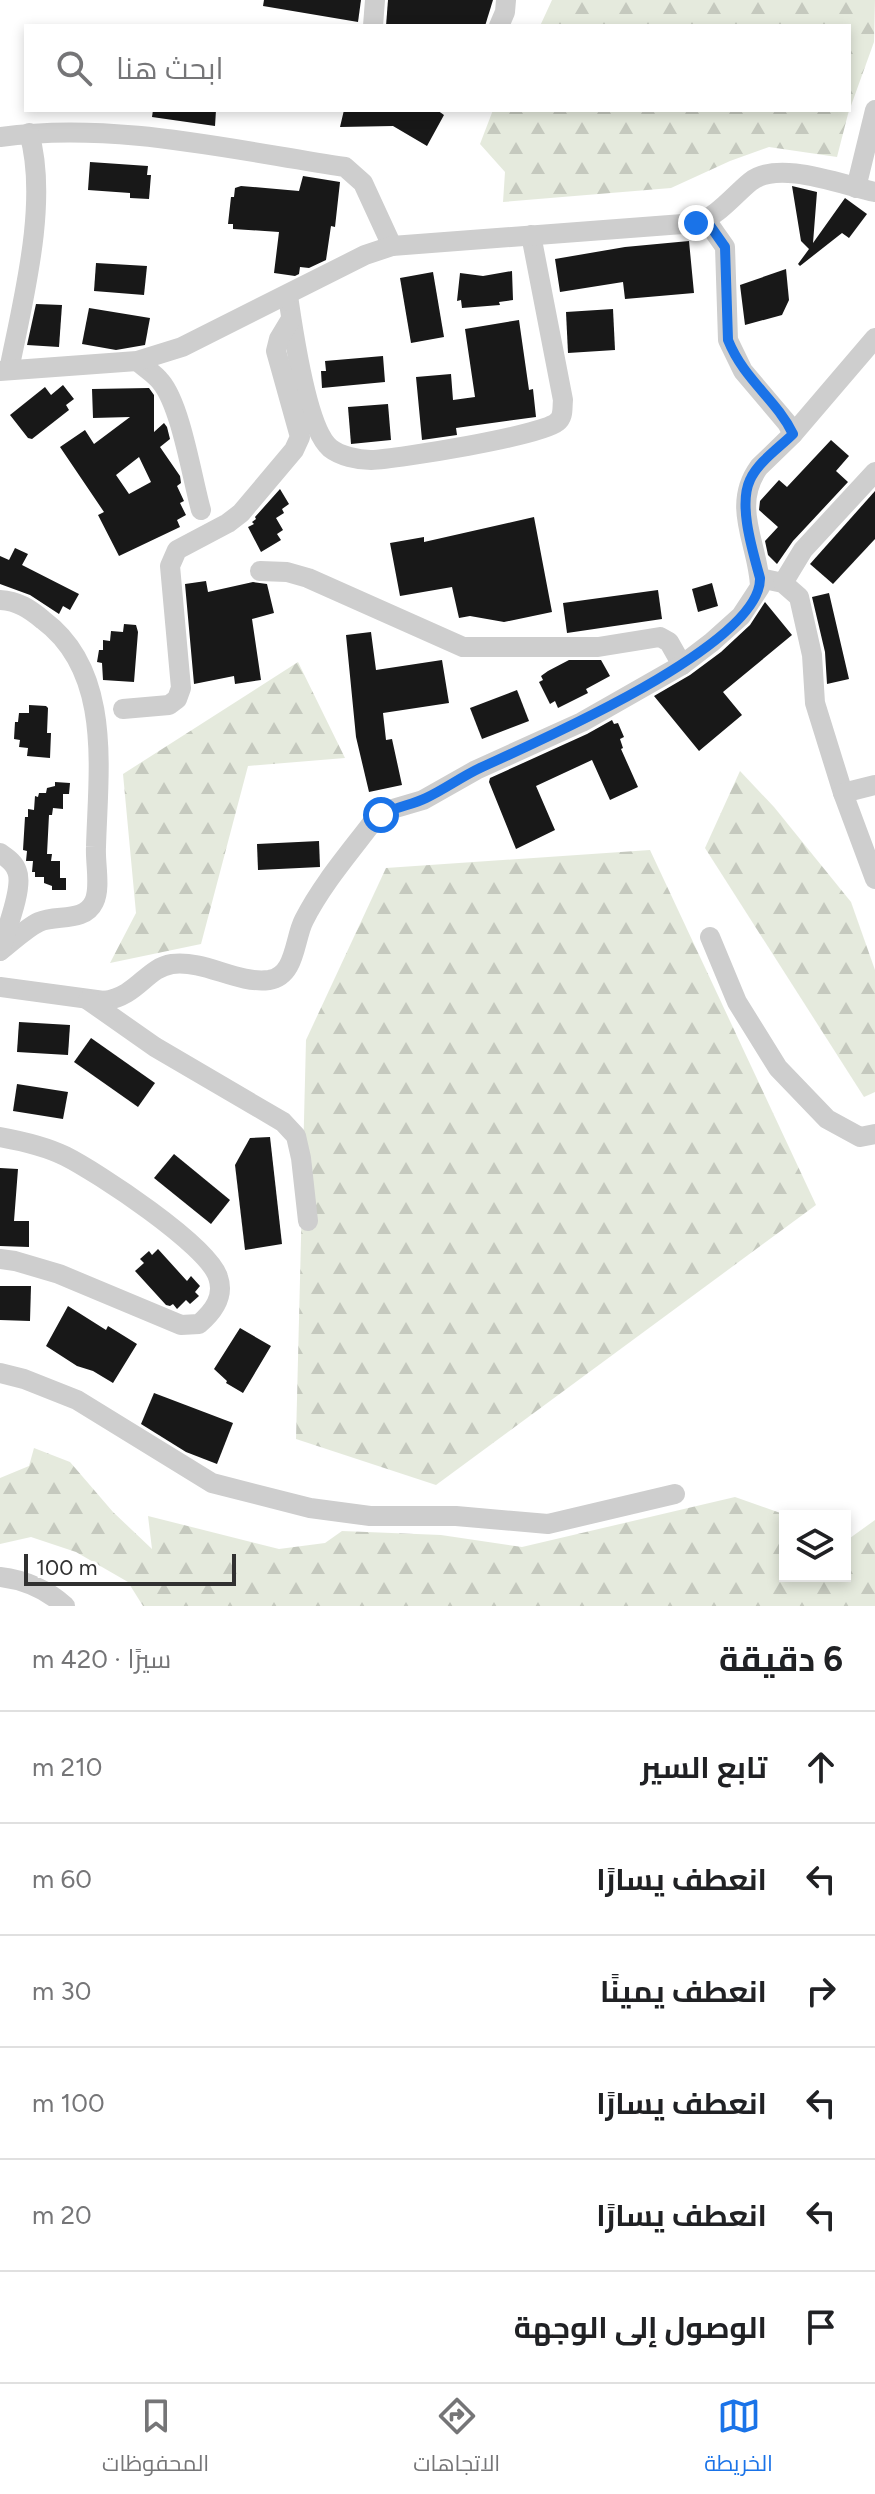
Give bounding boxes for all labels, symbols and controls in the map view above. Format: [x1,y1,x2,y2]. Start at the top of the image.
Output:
search box [24,24,851,112]
icon: search [52,46,96,90]
text: ابحث هنا [116,50,224,87]
route end [678,205,714,241]
route start [363,797,399,833]
map controls [779,1510,851,1582]
button: layers [779,1510,851,1582]
scale bar [24,1550,236,1586]
text: 100 m [36,1554,97,1581]
text: 6 دقيقة [719,1639,843,1680]
text: سيرًا · 420 m [32,1643,171,1675]
icon: ahead [799,1745,843,1789]
text: تابع السير [641,1749,767,1786]
text: 210 m [32,1751,103,1783]
icon: left [799,1857,843,1901]
text: انعطف يسارًا [596,1861,767,1898]
text: 60 m [32,1863,92,1895]
icon: right [799,1969,843,2013]
text: انعطف يمينًا [600,1973,767,2010]
text: 30 m [32,1975,91,2007]
icon: left [799,2081,843,2125]
text: انعطف يسارًا [596,2085,767,2122]
text: 100 m [32,2087,105,2119]
icon: left [799,2193,843,2237]
text: انعطف يسارًا [596,2197,767,2234]
text: 20 m [32,2199,92,2231]
icon: arrive [799,2305,843,2349]
text: الوصول إلى الوجهة [514,2309,767,2346]
tab: المحفوظات [102,2394,209,2484]
tab: الاتجاهات [413,2394,500,2484]
tab: الخريطة [704,2394,773,2484]

